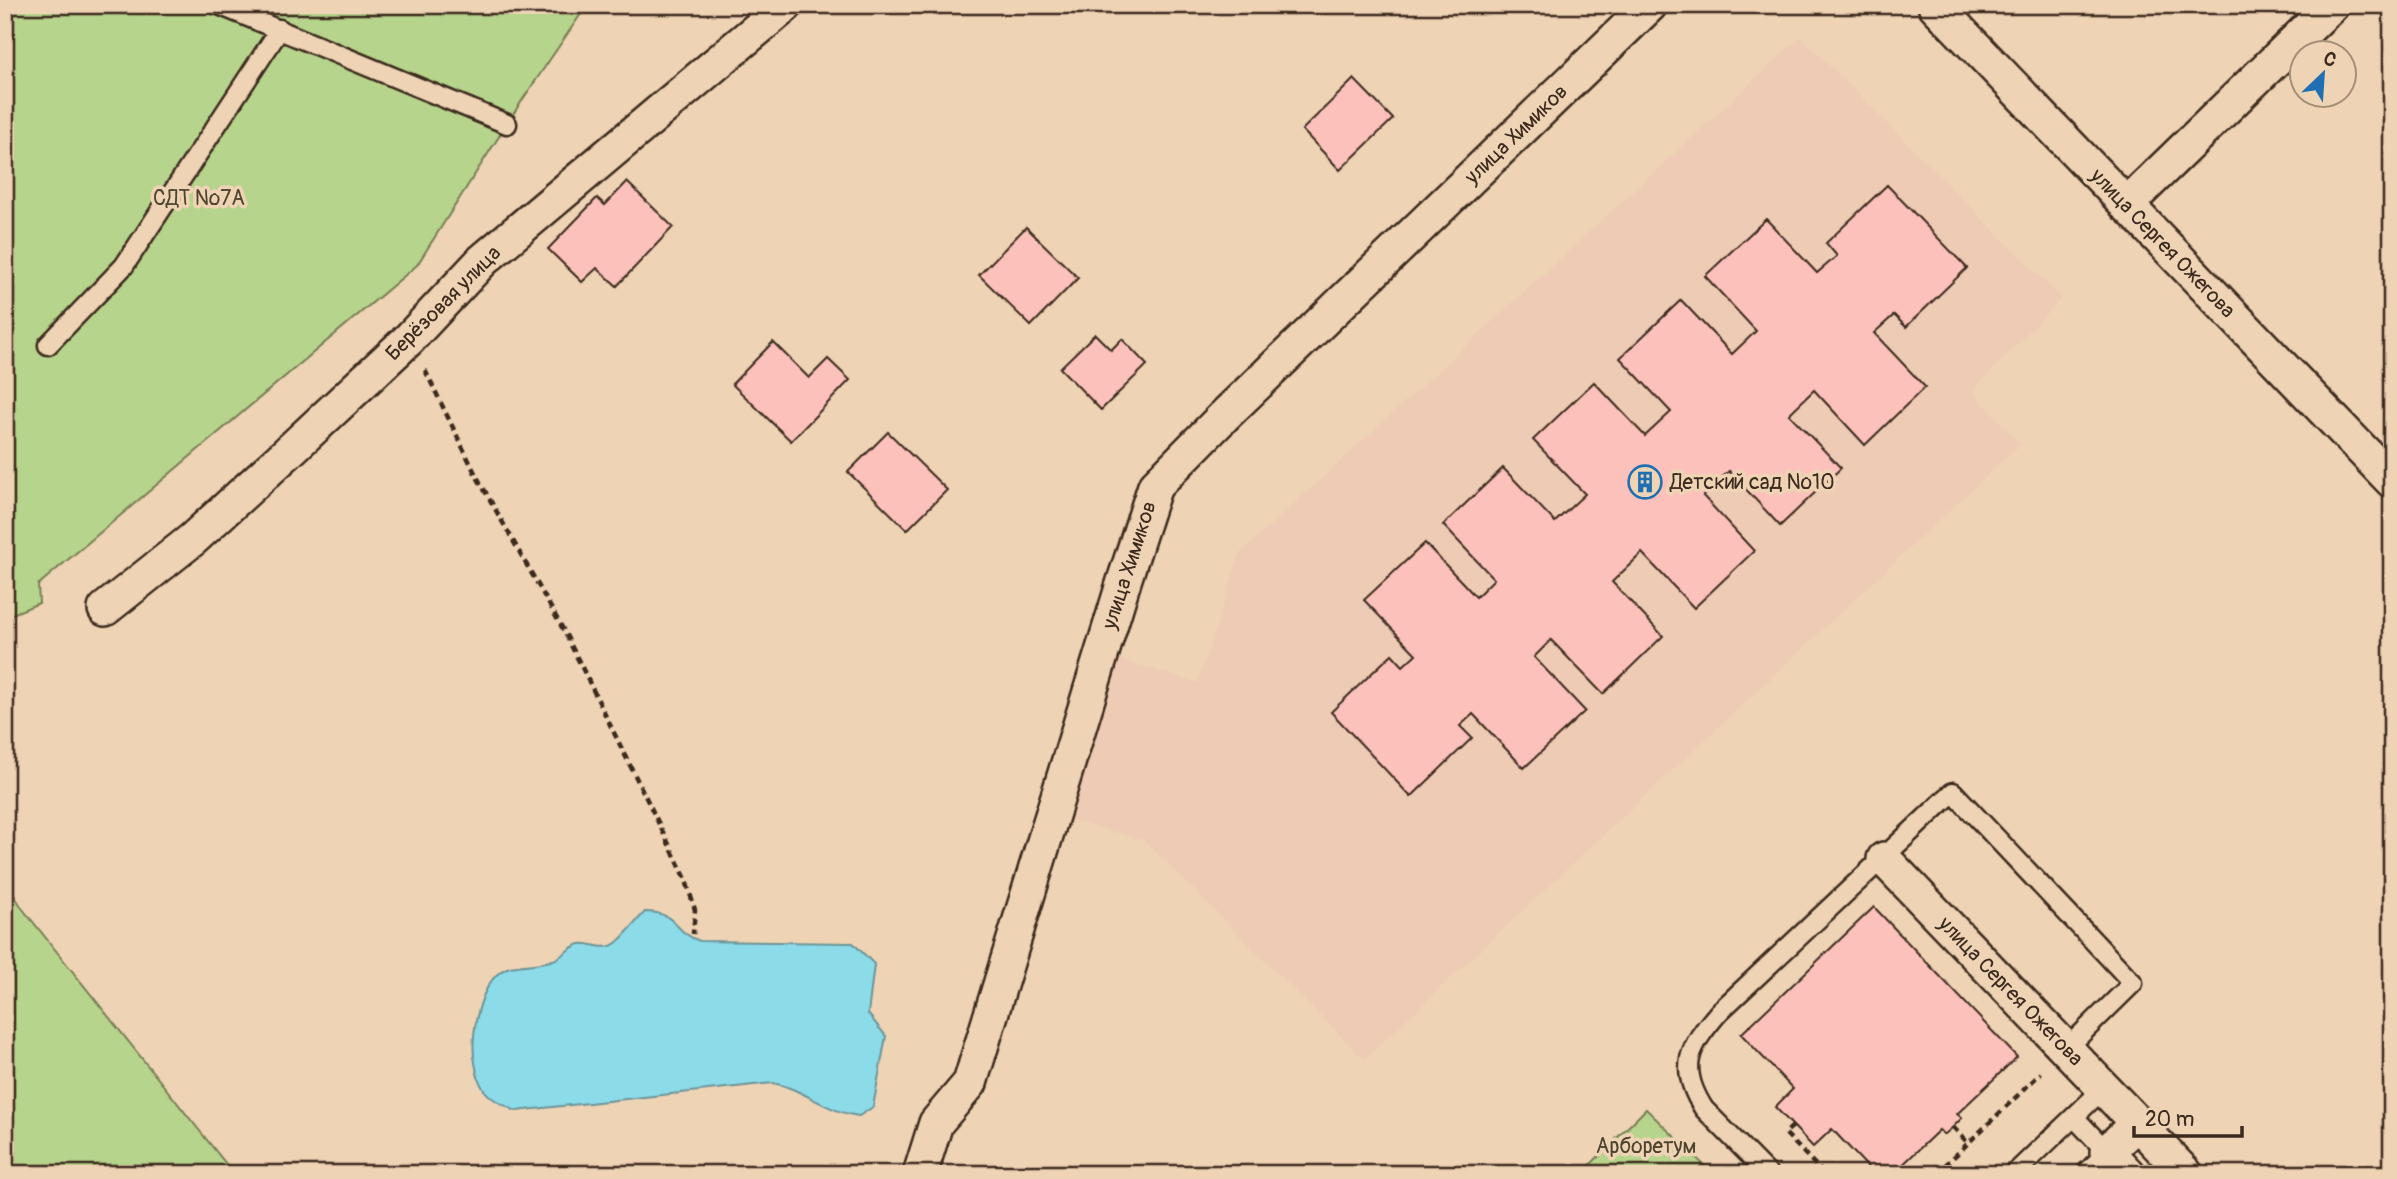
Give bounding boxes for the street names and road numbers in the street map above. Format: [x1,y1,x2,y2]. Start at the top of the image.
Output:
street label: улица Химиков [1458,78,1574,191]
street label: улица Сергея Ожегова [2084,162,2241,324]
street label: Берёзовая улица [380,240,507,367]
street label: улица Химиков [1096,498,1163,634]
street label: улица Сергея Ожегова [1932,910,2089,1072]

